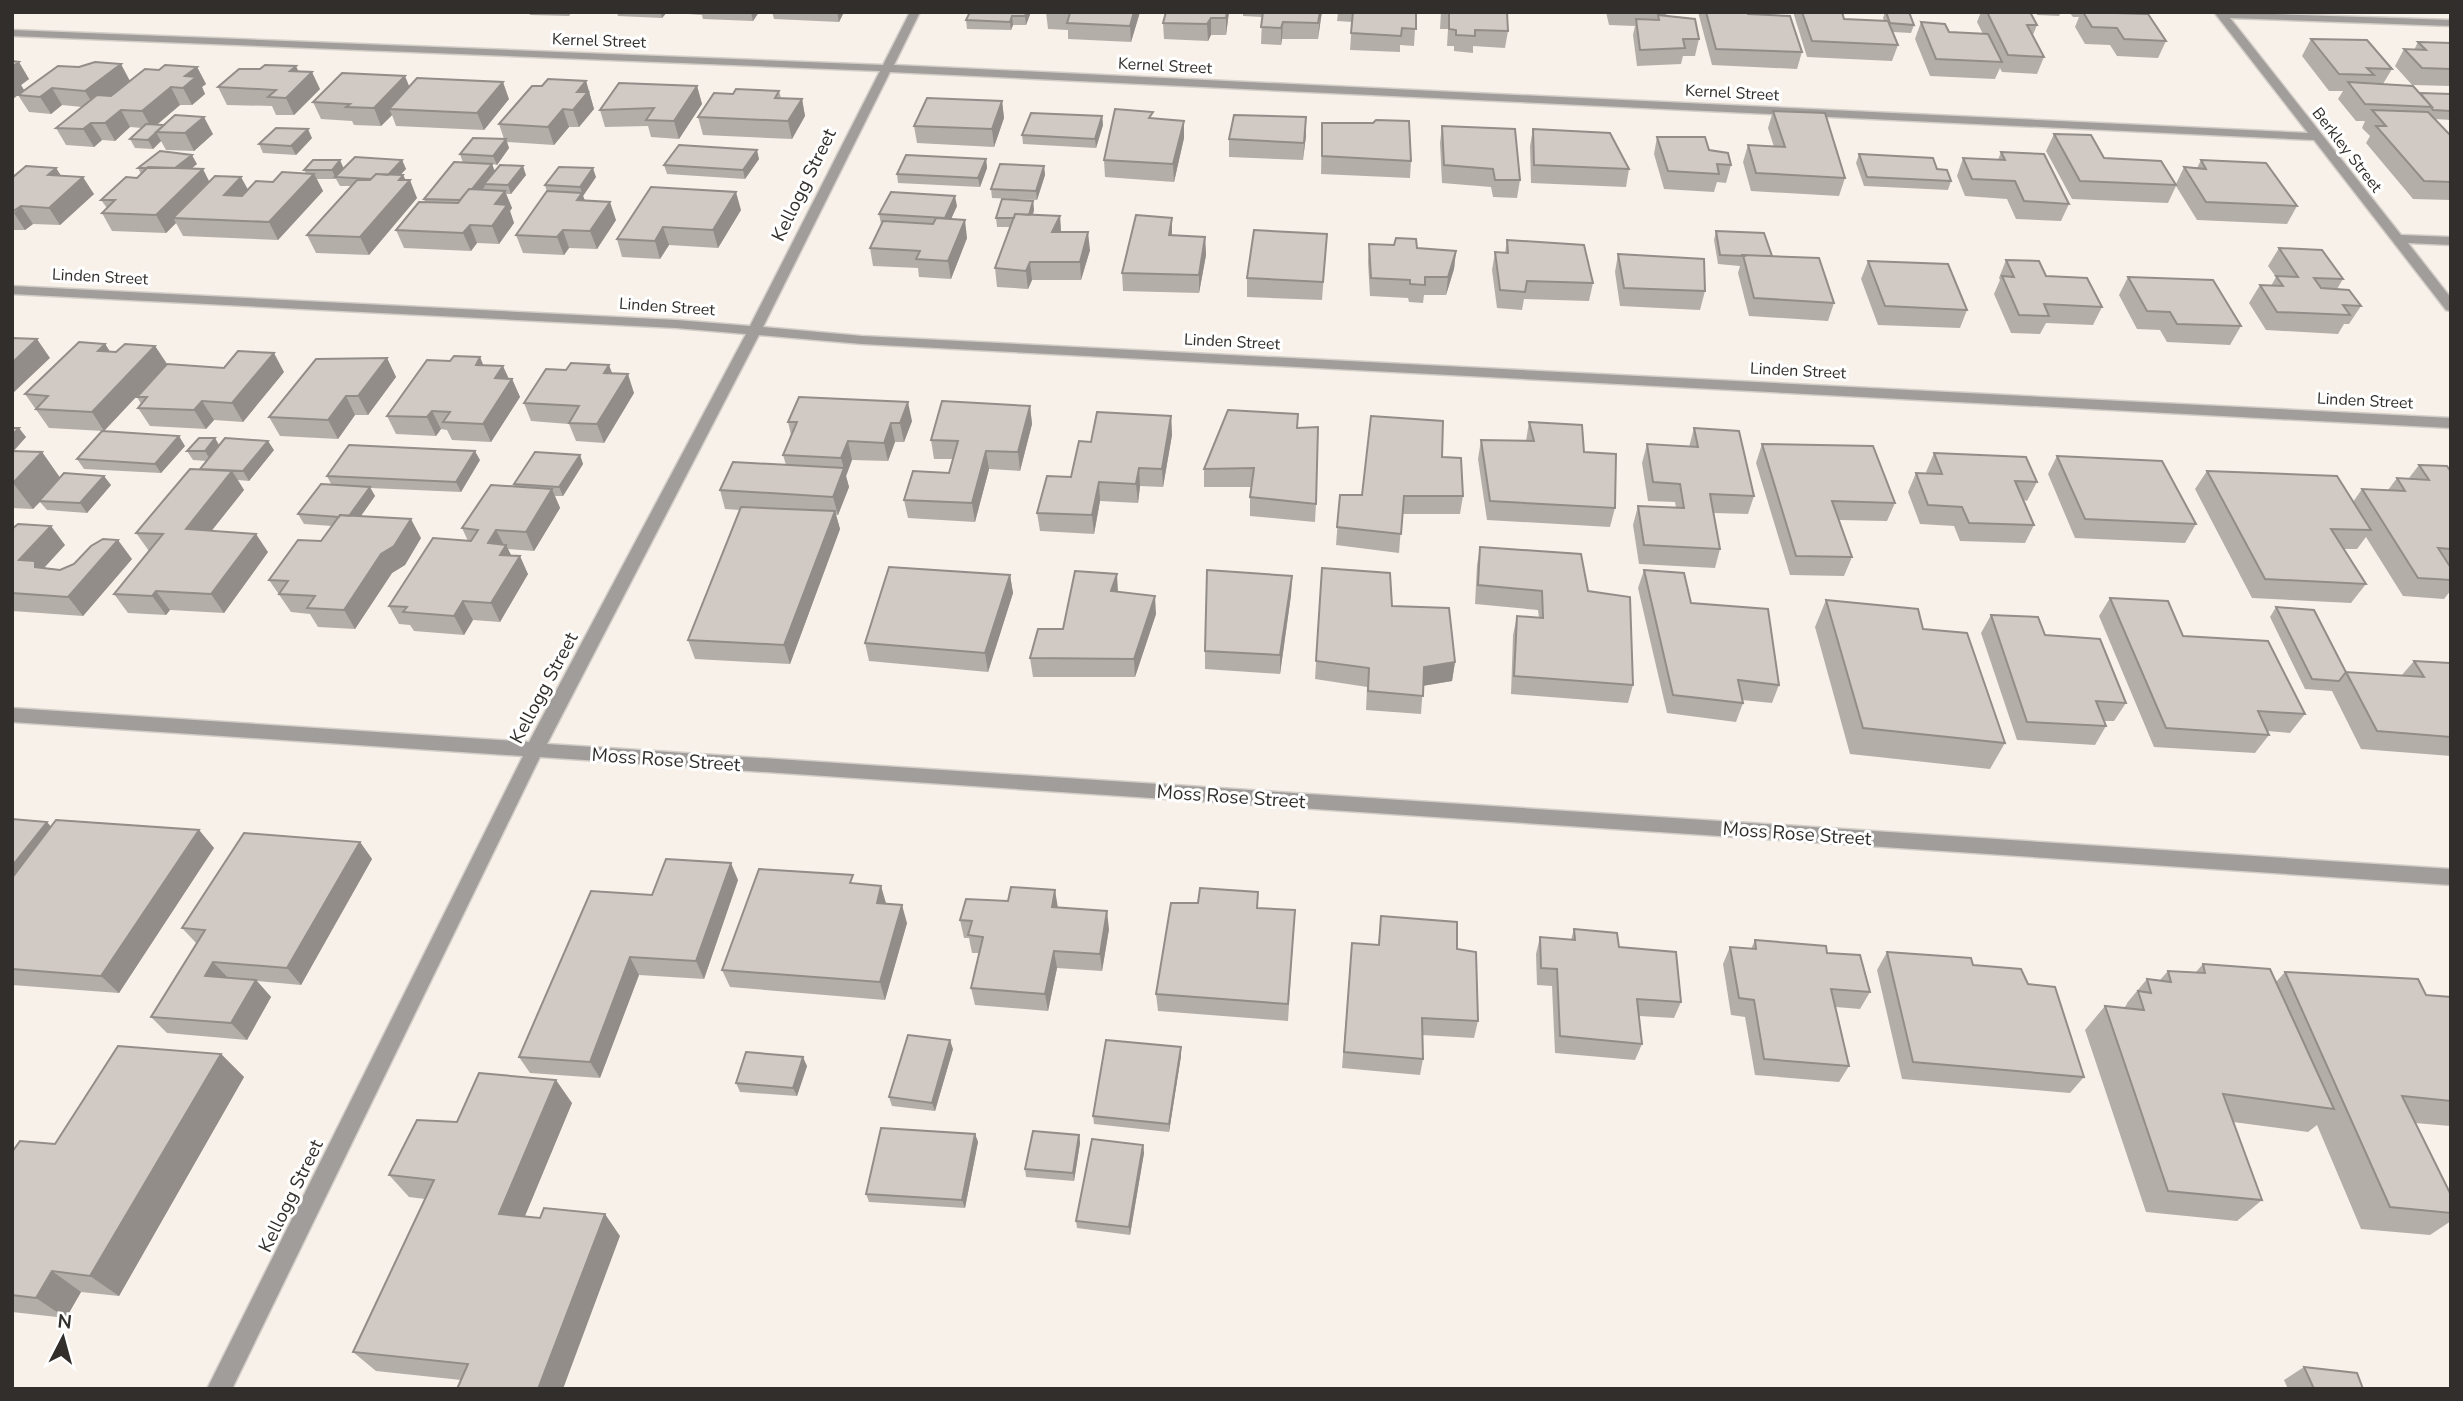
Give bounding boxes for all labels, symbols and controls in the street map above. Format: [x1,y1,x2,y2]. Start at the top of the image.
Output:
street label: Kernel Street [552,28,647,54]
street label: Kernel Street [1117,53,1213,79]
street label: Kernel Street [1684,80,1780,106]
street label: Berkley Street [2307,103,2387,197]
street label: Kellogg Street [765,124,843,246]
street label: Linden Street [51,263,149,291]
street label: Linden Street [618,293,716,321]
street label: Linden Street [1183,328,1281,356]
street label: Linden Street [1749,357,1847,385]
street label: Linden Street [2316,387,2414,415]
street label: Kellogg Street [504,628,584,748]
street label: Moss Rose Street [591,742,742,778]
street label: Moss Rose Street [1156,779,1307,815]
street label: Moss Rose Street [1722,816,1873,852]
street label: Kellogg Street [252,1135,330,1257]
north arrow [28,1303,98,1373]
text: N [56,1308,73,1336]

